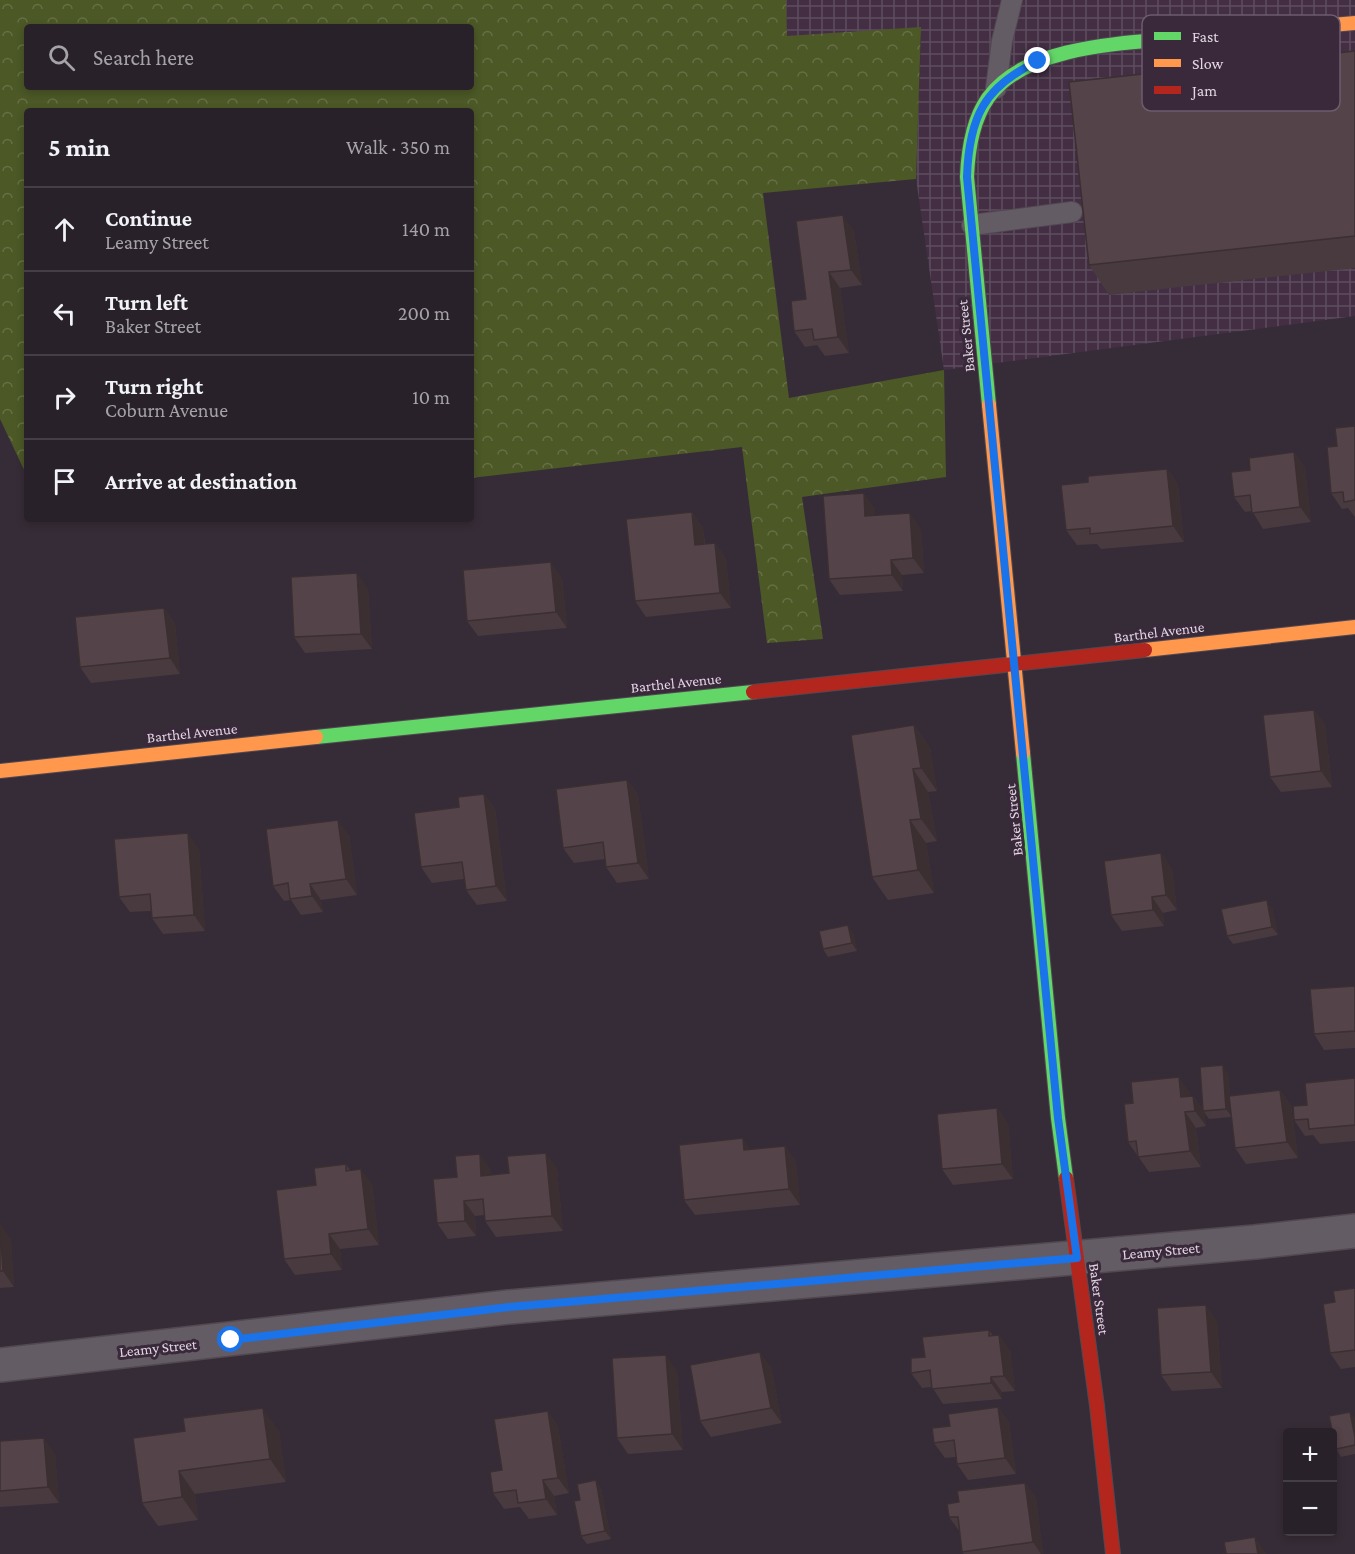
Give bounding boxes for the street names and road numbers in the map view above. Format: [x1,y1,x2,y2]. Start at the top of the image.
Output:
street label: Baker Street [954,298,978,373]
street label: Barthel Avenue [1113,618,1206,645]
street label: Barthel Avenue [630,670,723,696]
street label: Barthel Avenue [146,720,239,746]
street label: Baker Street [1002,782,1026,857]
street label: Leamy Street [1121,1240,1202,1263]
street label: Baker Street [1086,1262,1112,1337]
street label: Leamy Street [118,1336,199,1361]

